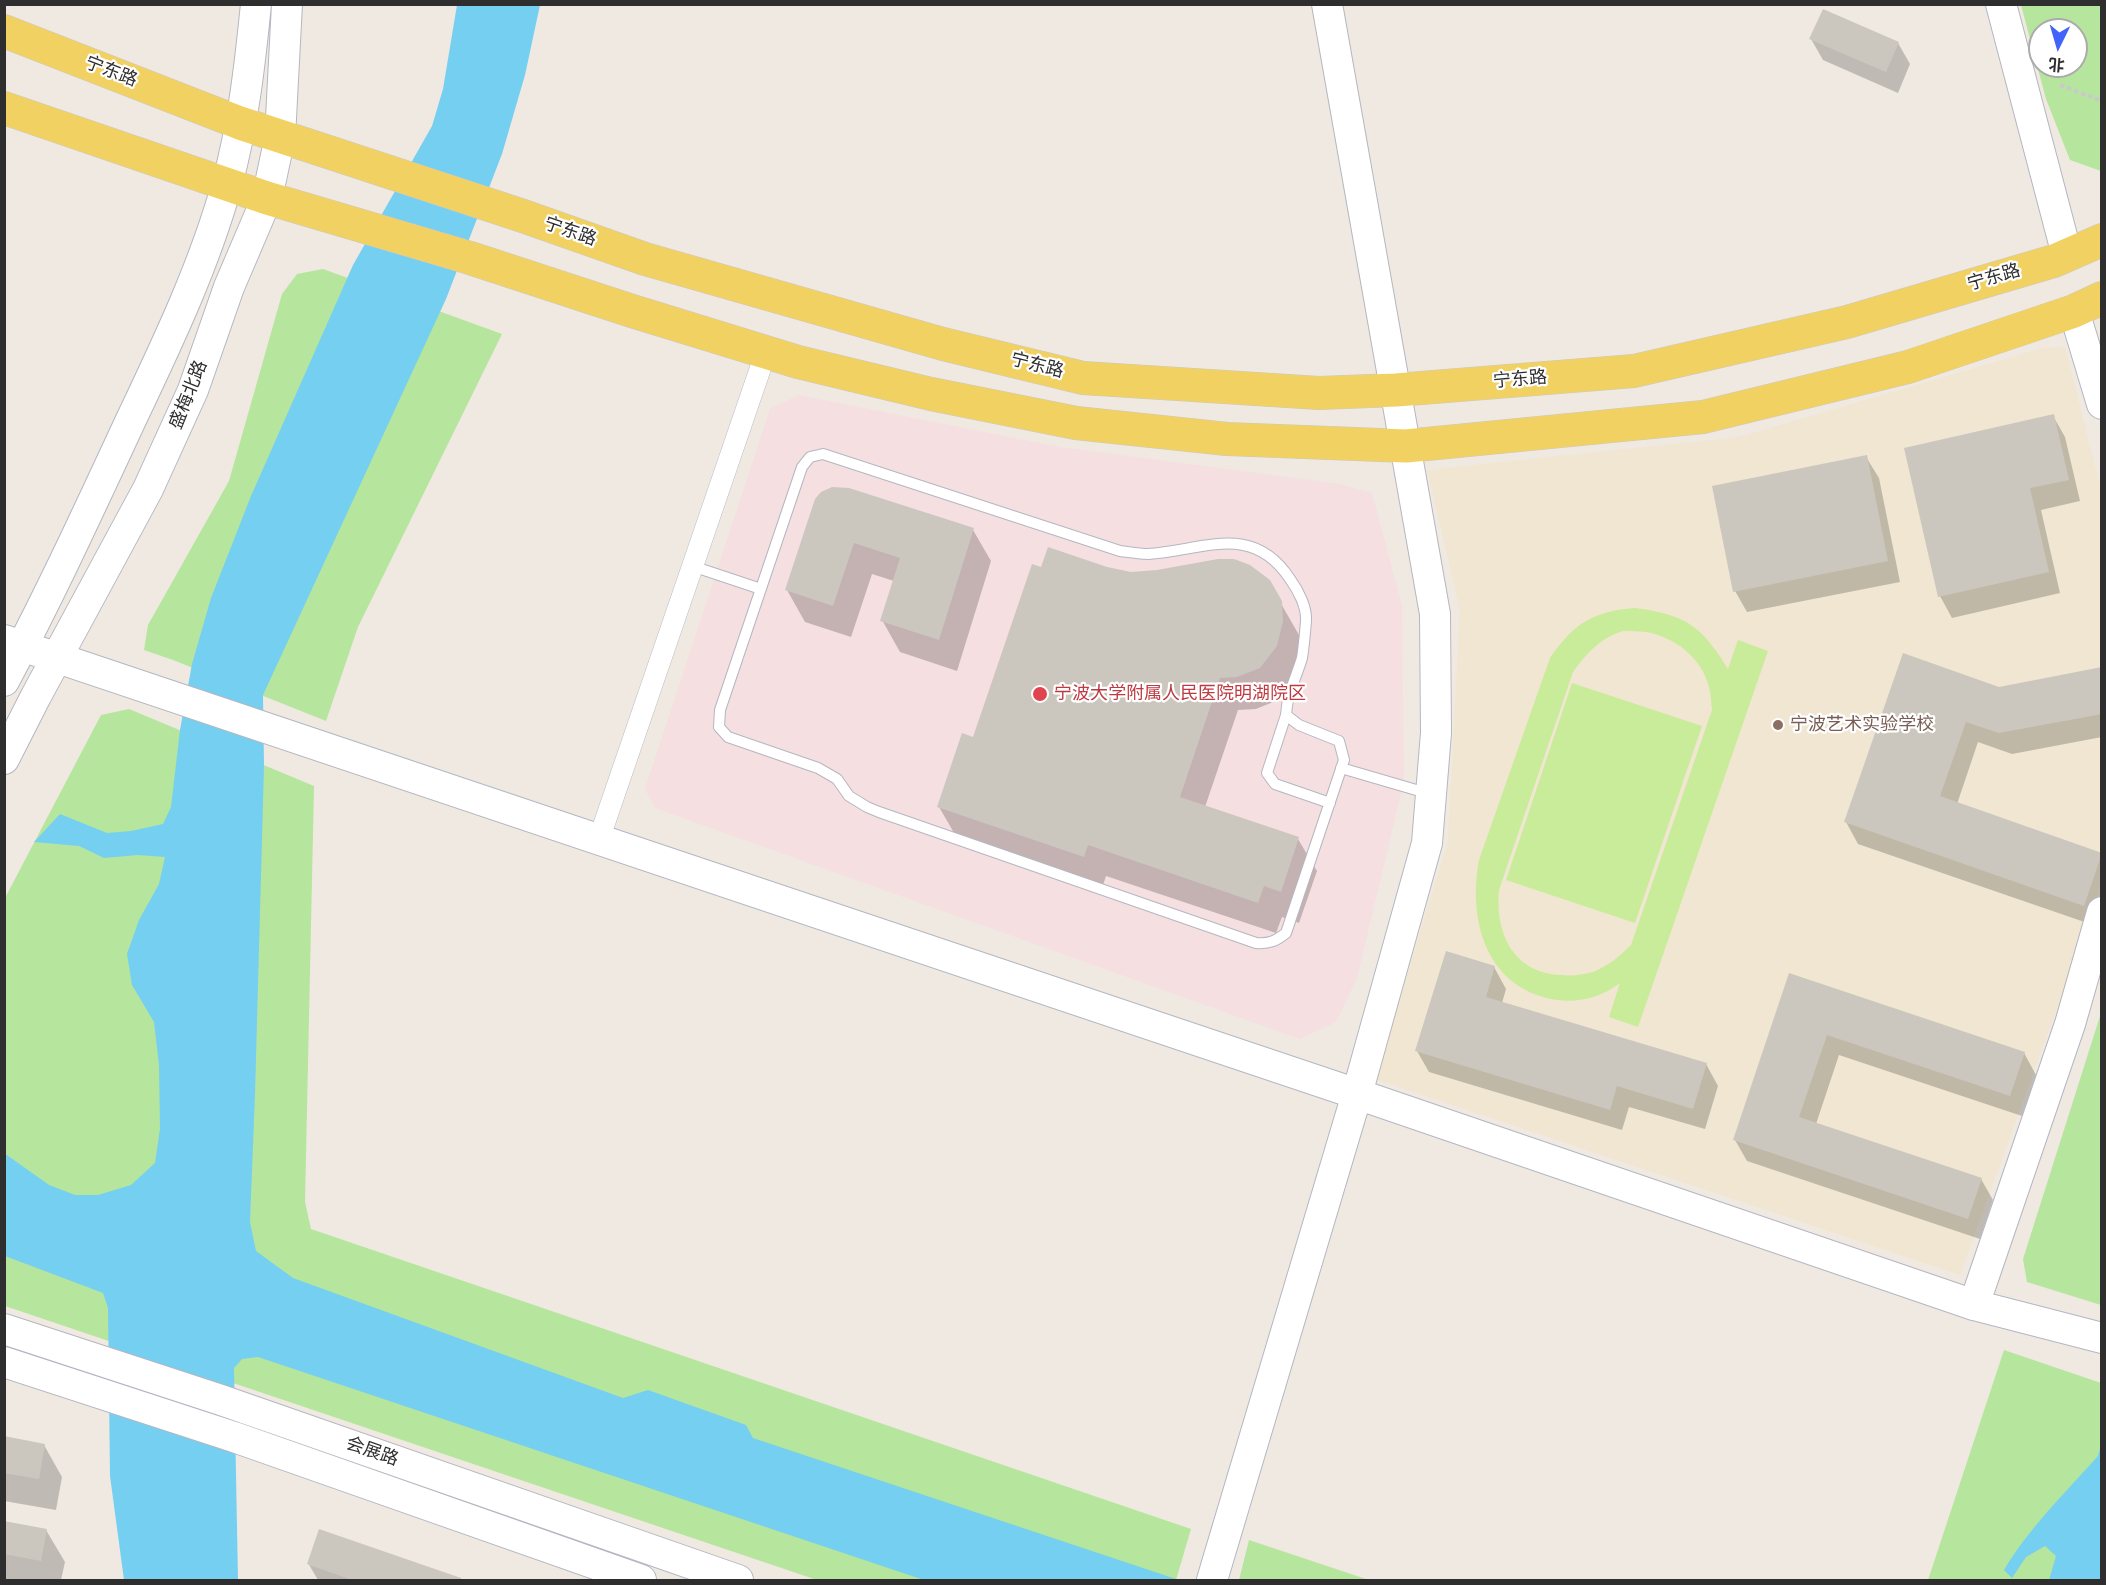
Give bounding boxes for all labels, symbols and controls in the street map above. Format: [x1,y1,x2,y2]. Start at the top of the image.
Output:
north arrow [2028,18,2088,78]
street label: 宁东路 [82,52,140,92]
text: 北 [2048,53,2065,76]
street label: 宁东路 [541,213,599,251]
street label: 宁东路 [1965,260,2023,296]
street label: 宁东路 [1008,349,1066,383]
street label: 盛梅北路 [166,358,212,432]
street label: 宁东路 [1492,367,1548,393]
place label: 宁波大学附属人民医院明湖院区 [1054,683,1306,705]
marker: 宁波大学附属人民医院明湖院区 [1031,685,1049,703]
place label: 宁波艺术实验学校 [1790,714,1934,736]
marker: 宁波艺术实验学校 [1771,718,1785,732]
street label: 会展路 [343,1433,401,1471]

